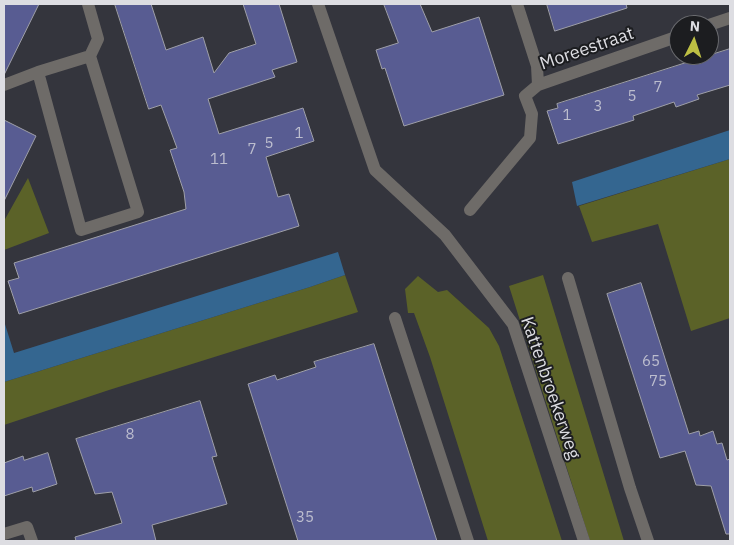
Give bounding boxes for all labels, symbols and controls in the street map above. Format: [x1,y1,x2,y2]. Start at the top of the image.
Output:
north arrow [669,15,719,65]
text: N [689,17,701,35]
street label: Moreestraat [537,23,637,75]
house number: 7 [654,79,662,97]
house number: 5 [628,88,636,106]
house number: 3 [594,98,602,116]
house number: 1 [563,107,571,125]
house number: 1 [295,125,303,143]
house number: 5 [265,135,273,153]
house number: 7 [248,141,256,159]
house number: 11 [210,151,228,169]
street label: Kattenbroekerweg [516,314,584,462]
house number: 65 [642,353,660,371]
house number: 75 [649,373,667,391]
house number: 8 [126,426,134,444]
house number: 35 [296,509,314,527]

